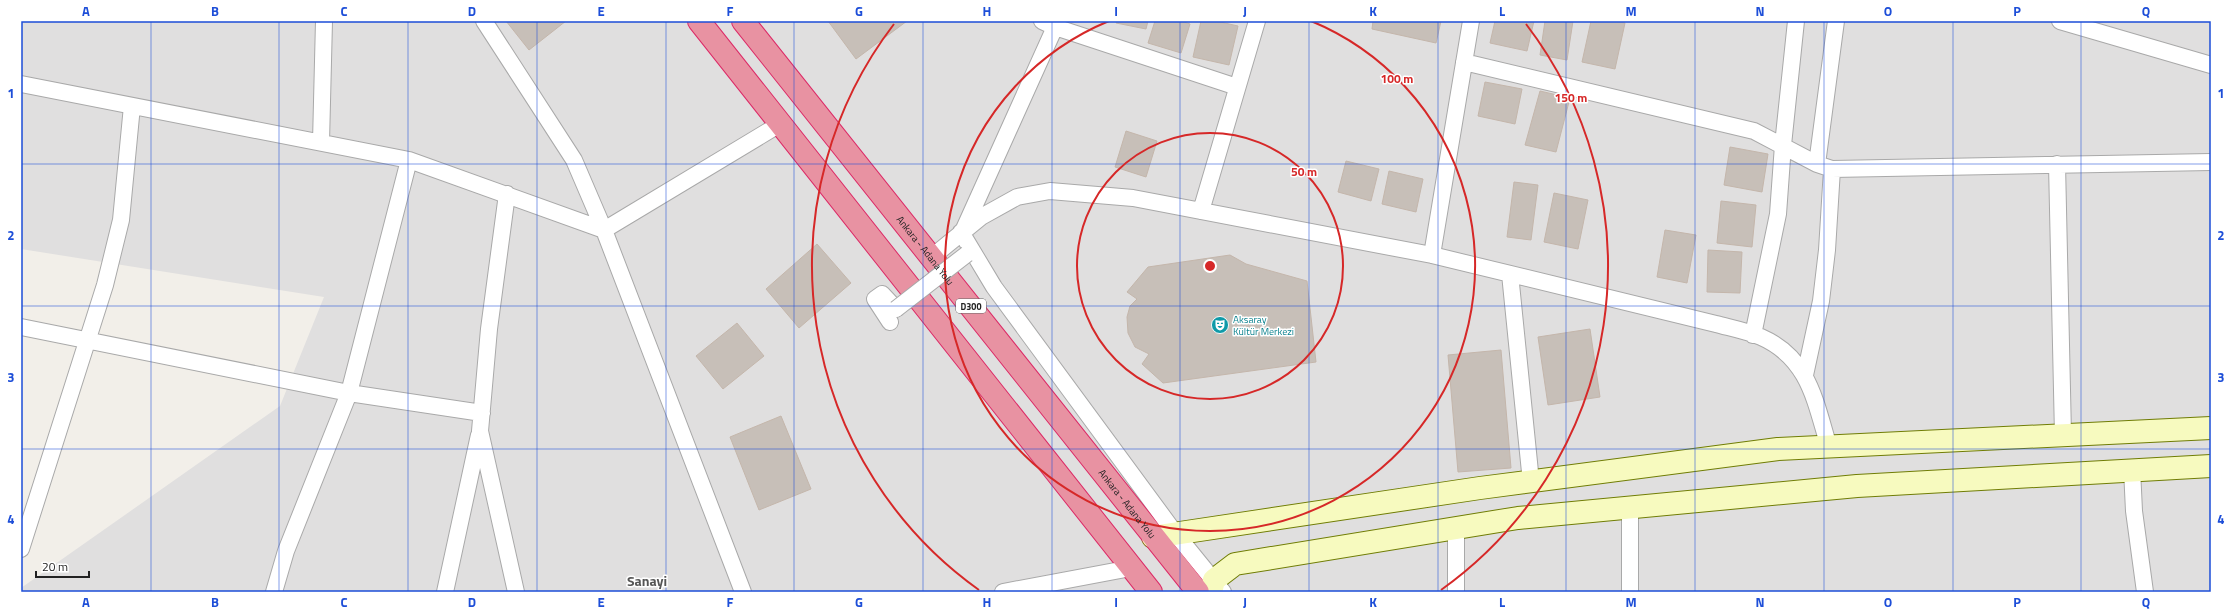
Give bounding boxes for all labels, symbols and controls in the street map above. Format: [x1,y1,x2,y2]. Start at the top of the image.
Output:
text: A [82,1,90,21]
text: B [211,1,219,21]
text: C [340,1,348,21]
text: D [468,1,476,21]
text: E [597,1,605,21]
text: F [727,1,734,21]
text: G [855,1,863,21]
text: H [983,1,991,21]
text: I [1114,1,1118,21]
text: J [1243,1,1247,21]
text: K [1369,1,1377,21]
text: L [1499,1,1505,21]
text: M [1625,1,1637,21]
text: N [1755,1,1765,21]
text: O [1884,1,1892,21]
text: P [2013,1,2021,21]
text: Q [2142,1,2150,21]
text: 100 m [1381,69,1413,88]
text: 1 [7,83,15,103]
text: 1 [2217,83,2225,103]
text: 150 m [1555,88,1587,107]
text: 50 m [1291,162,1317,181]
street label: Ankara - Adana Yolu [893,212,958,288]
text: 2 [7,225,15,245]
text: 2 [2217,225,2225,245]
centre of rings [1203,259,1217,273]
road number: D300 [956,299,986,313]
place label: Aksaray Kültür Merkezi [1233,312,1294,339]
theatre icon: Aksaray Kültür Merkezi [1210,315,1230,335]
text: 3 [7,367,15,387]
text: 3 [2217,367,2225,387]
street label: Ankara - Adana Yolu [1095,466,1160,541]
text: 4 [7,509,15,529]
text: 4 [2217,509,2225,529]
scale bar [36,553,89,579]
text: 20 m [42,557,68,576]
district label: Sanayi [627,570,667,591]
text: A [82,592,90,612]
text: B [211,592,219,612]
text: C [340,592,348,612]
text: D [468,592,476,612]
text: E [597,592,605,612]
text: F [727,592,734,612]
text: G [855,592,863,612]
text: H [983,592,991,612]
text: I [1114,592,1118,612]
text: J [1243,592,1247,612]
text: K [1369,592,1377,612]
text: L [1499,592,1505,612]
text: M [1625,592,1637,612]
text: N [1755,592,1765,612]
text: O [1884,592,1892,612]
text: P [2013,592,2021,612]
text: Q [2142,592,2150,612]

